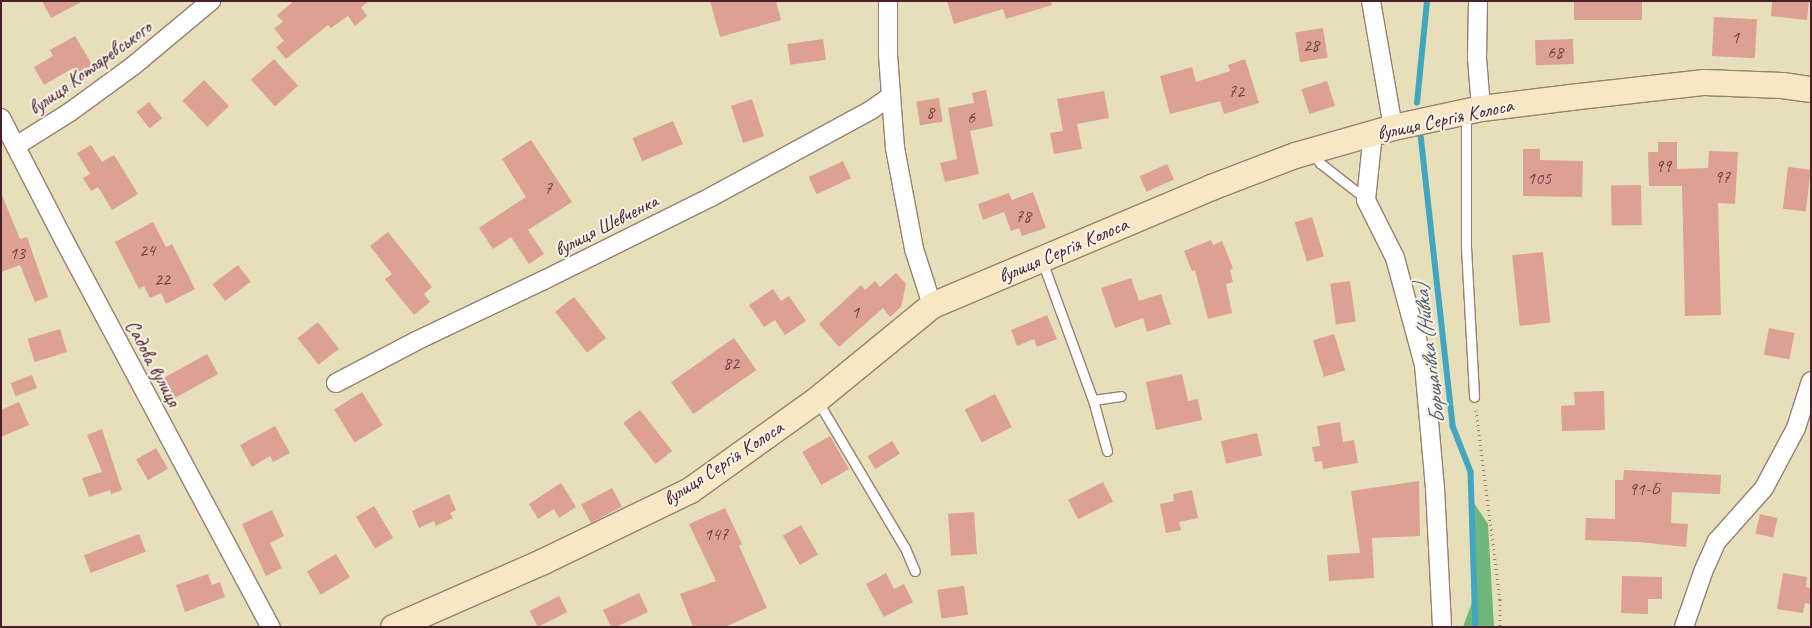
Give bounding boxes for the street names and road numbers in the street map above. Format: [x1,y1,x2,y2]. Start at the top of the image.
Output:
street label: вулиця Котляревського [24,15,156,121]
street label: вулиця Сергія Колоса [1375,93,1515,145]
street label: вулиця Шевченка [550,189,662,261]
street label: вулиця Сергія Колоса [995,212,1131,288]
street label: Садова вулиця [120,316,186,410]
street label: вулиця Сергія Колоса [659,416,787,510]

